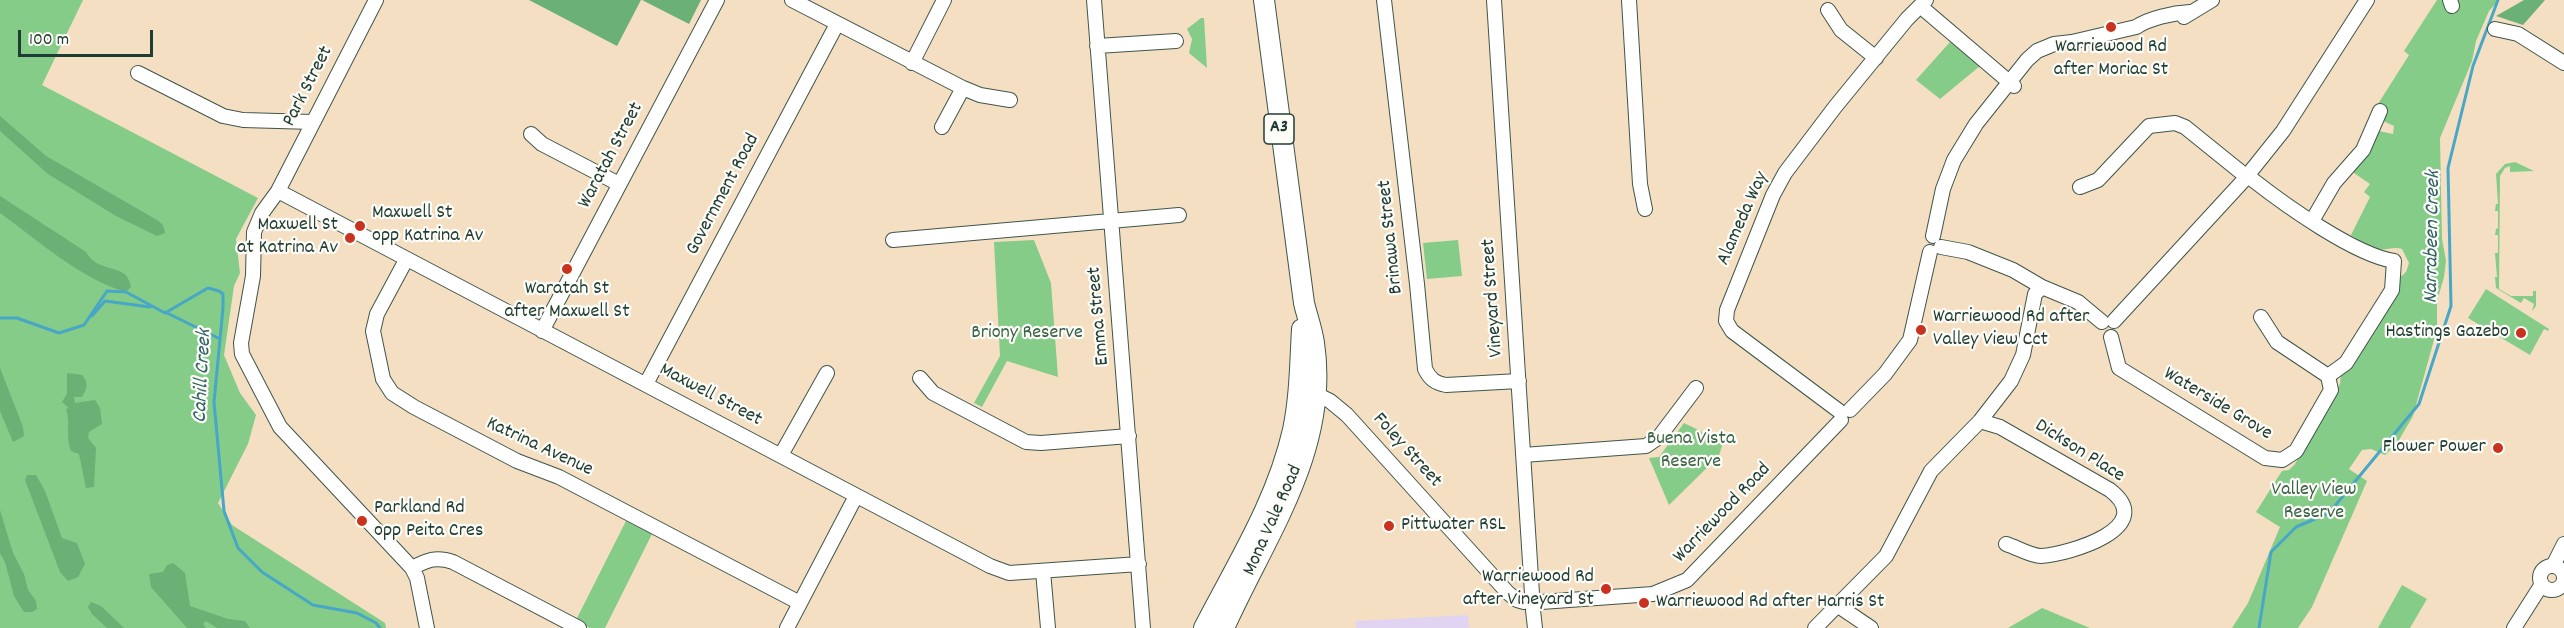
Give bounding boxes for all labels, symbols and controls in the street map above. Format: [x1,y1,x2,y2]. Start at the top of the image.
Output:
scale bar [21,18,156,56]
marker: Warriewood Rd after Moriac St [2104,20,2118,34]
text: 100 m [29,28,69,53]
place label: Warriewood Rd after Moriac St [2054,36,2168,83]
street label: Park Street [279,43,339,131]
street label: Waratah Street [574,99,650,213]
road number: A3 [1264,114,1294,144]
street label: Government Road [682,130,766,260]
street label: Alameda Way [1713,168,1775,270]
water label: Narrabeen Creek [2420,170,2448,304]
street label: Brinawa Street [1374,179,1410,295]
place label: Maxwell St opp Katrina Av [372,202,483,249]
place label: Maxwell St at Katrina Av [237,214,338,261]
marker: Maxwell St opp Katrina Av [353,219,367,233]
marker: Maxwell St at Katrina Av [343,231,357,245]
street label: Vineyard Street [1478,238,1510,358]
marker: Waratah St after Maxwell St [560,262,574,276]
street label: Emma Street [1084,266,1116,366]
place label: Waratah St after Maxwell St [504,278,630,325]
place label: Warriewood Rd after Valley View Cct [1933,306,2090,353]
place label: Hastings Gazebo [2385,321,2509,345]
park label: Briony Reserve [971,322,1083,346]
marker: Warriewood Rd after Valley View Cct [1914,323,1928,337]
marker: Hastings Gazebo [2514,326,2528,340]
water label: Cahill Creek [189,329,219,423]
street label: Maxwell Street [655,359,765,433]
street label: Waterside Grove [2158,363,2276,447]
street label: Foley Street [1366,409,1446,493]
street label: Katrina Avenue [482,413,596,483]
street label: Dickson Place [2030,415,2128,489]
park label: Buena Vista Reserve [1647,428,1735,475]
place label: Flower Power [2383,436,2486,460]
marker: Flower Power [2491,441,2505,455]
street label: Warriewood Road [1669,459,1777,569]
street label: Mona Vale Road [1239,462,1309,580]
park label: Valley View Reserve [2272,479,2356,526]
place label: Parkland Rd opp Peita Cres [374,497,483,544]
marker: Parkland Rd opp Peita Cres [355,514,369,528]
place label: Pittwater RSL [1401,514,1506,538]
marker: Pittwater RSL [1382,519,1396,533]
place label: Warriewood Rd after Vineyard St [1463,566,1594,613]
marker: Warriewood Rd after Vineyard St [1599,582,1613,596]
place label: Warriewood Rd after Harris St [1656,591,1884,615]
marker: Warriewood Rd after Harris St [1637,596,1651,610]

